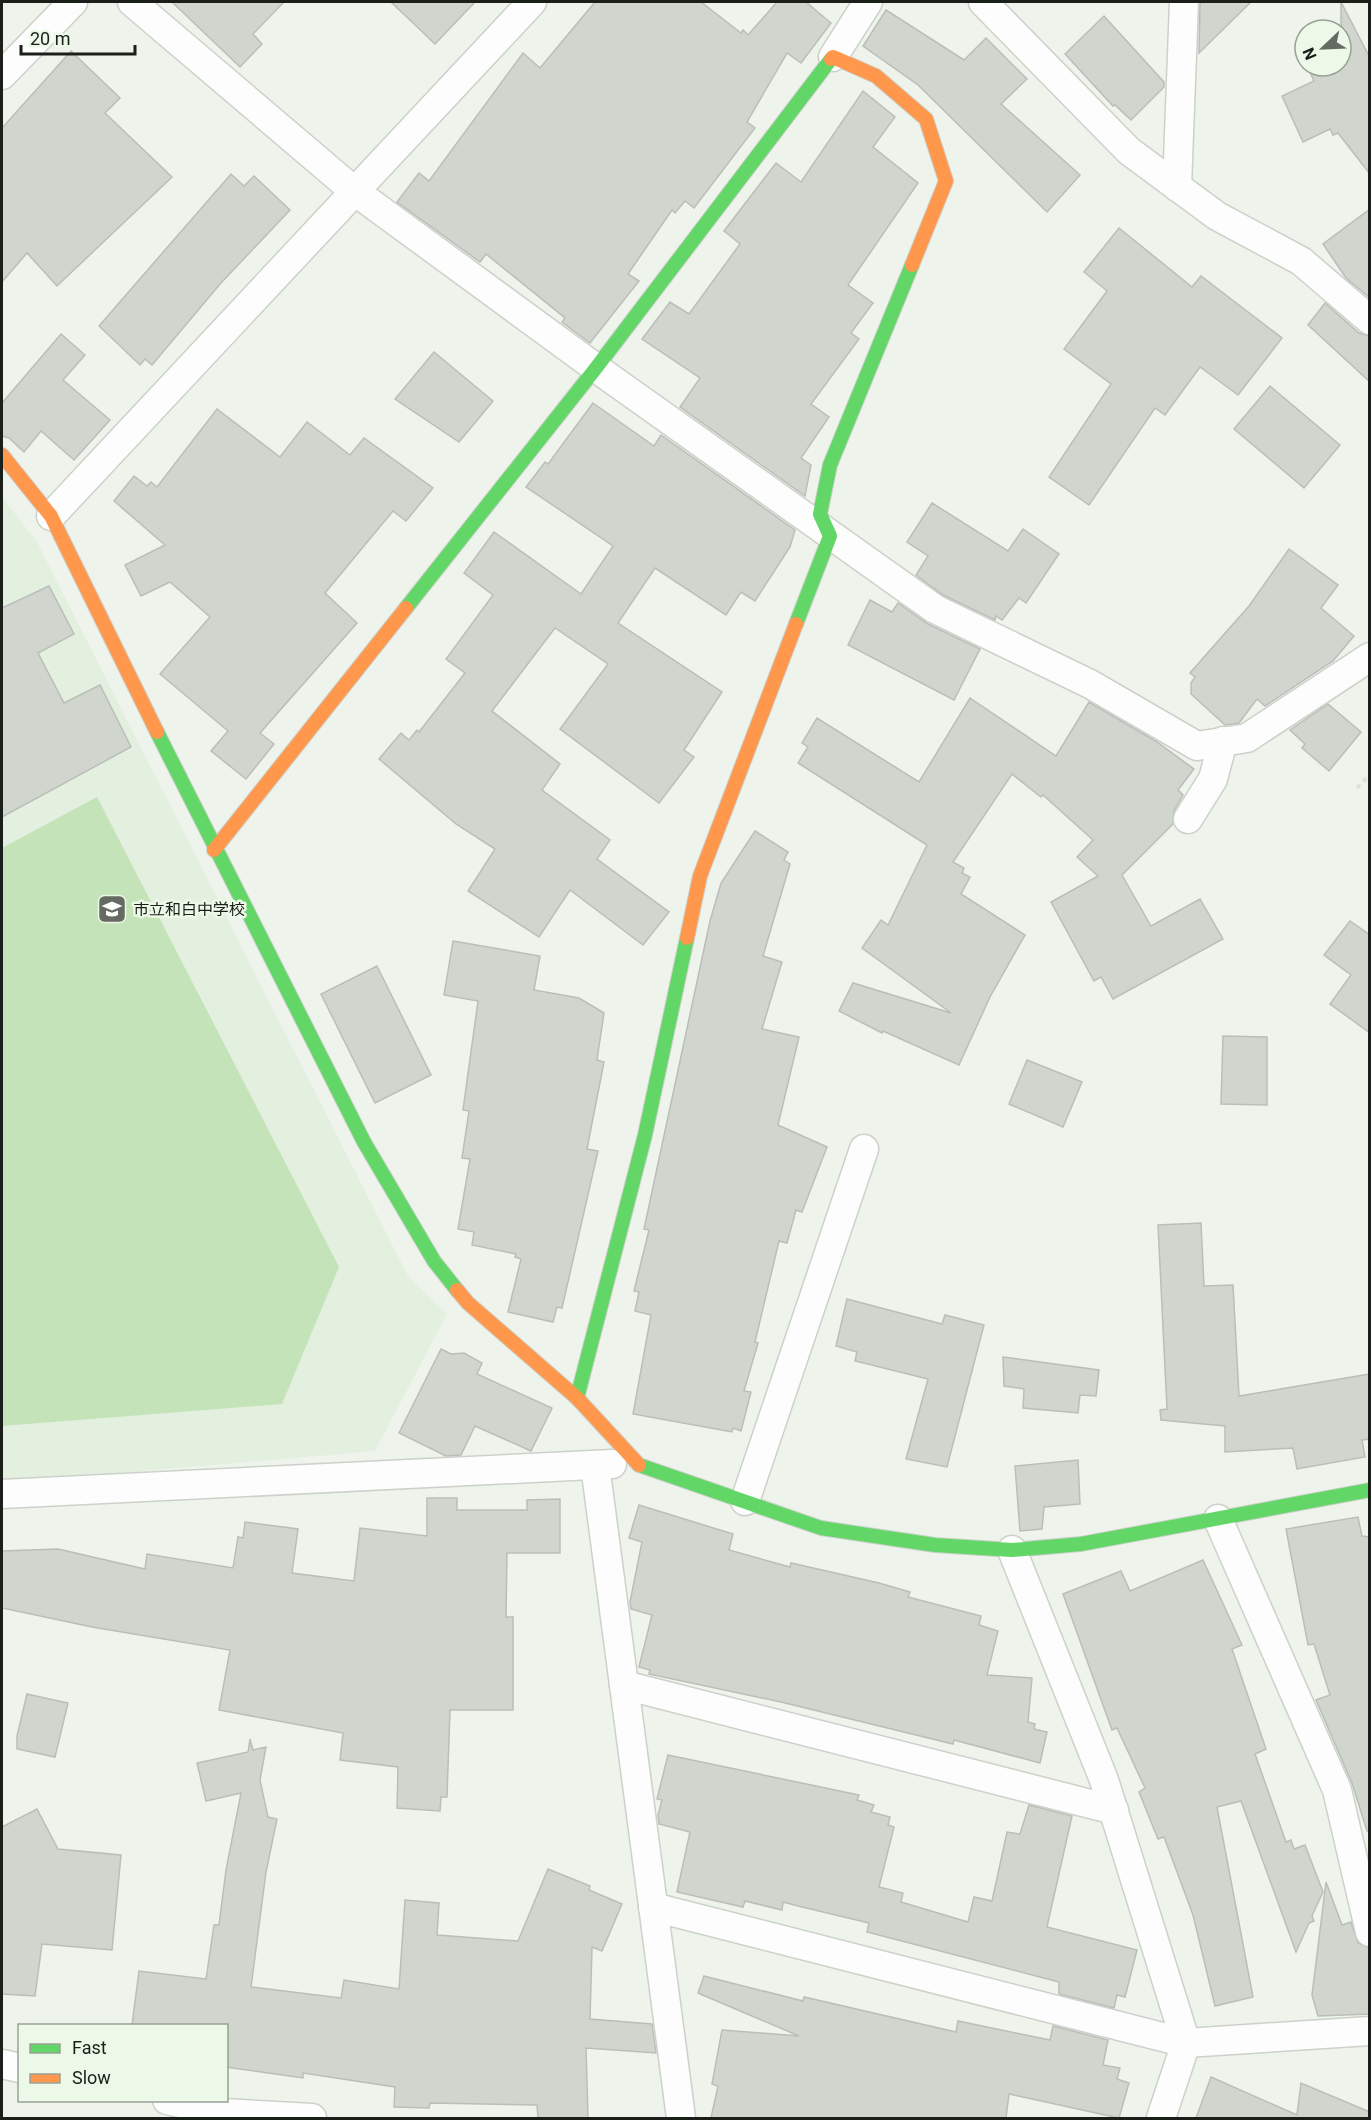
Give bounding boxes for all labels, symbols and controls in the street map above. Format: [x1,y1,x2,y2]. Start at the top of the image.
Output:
scale bar [21,18,135,56]
north arrow [1293,18,1353,78]
text: 20 m [30,28,70,49]
text: N [1299,45,1321,63]
school or university icon: 市立和白中学校 [96,893,128,925]
place label: 市立和白中学校 [133,900,245,919]
legend [18,2024,228,2102]
text: Fast [72,2037,107,2058]
text: Slow [72,2067,111,2088]

